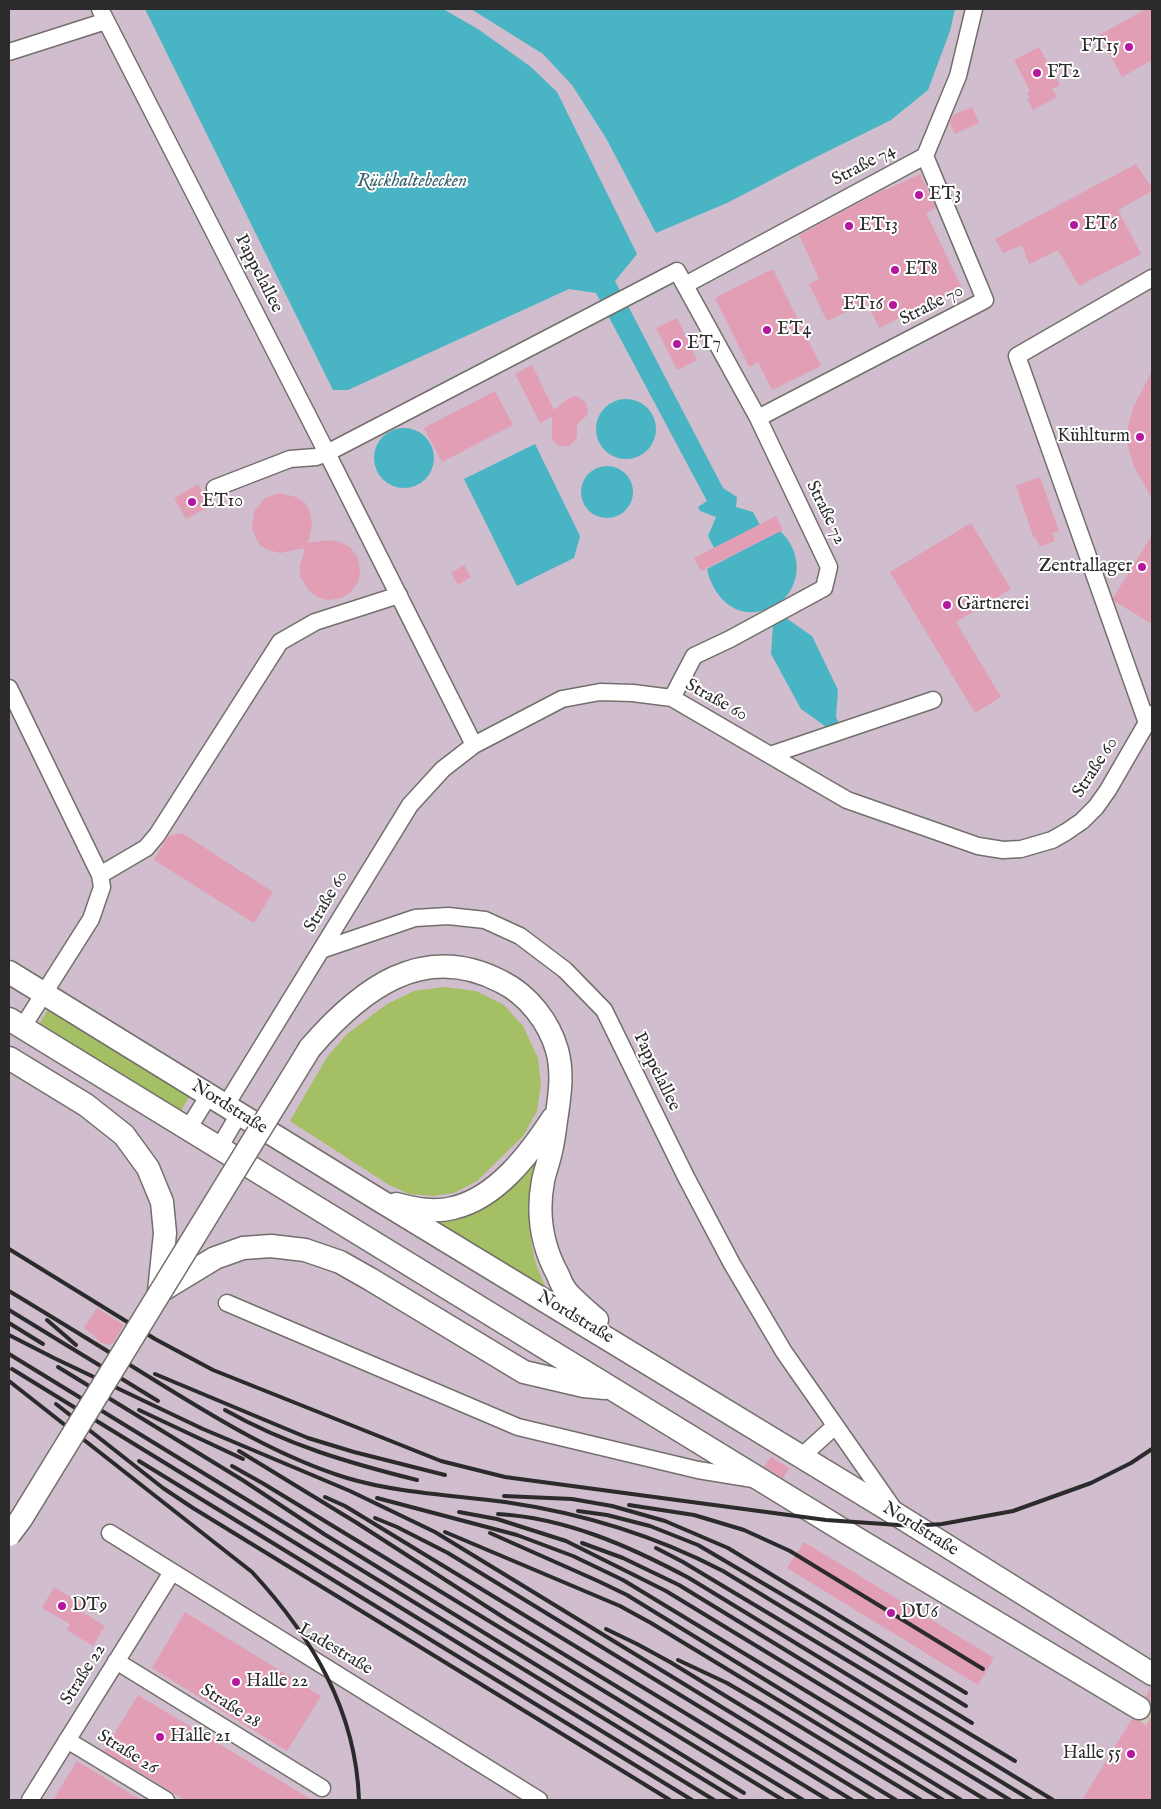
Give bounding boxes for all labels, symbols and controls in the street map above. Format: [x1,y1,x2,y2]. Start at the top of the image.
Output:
place label: FT15 [1081,36,1119,58]
marker: FT15 [1123,41,1135,53]
place label: FT2 [1047,62,1080,84]
marker: FT2 [1031,67,1043,79]
street label: Straße 74 [829,140,899,192]
water label: Rückhaltebecken [357,171,467,193]
place label: ET3 [929,184,961,206]
marker: ET3 [913,189,925,201]
place label: ET6 [1084,214,1117,236]
place label: ET13 [859,215,898,237]
marker: ET6 [1068,219,1080,231]
marker: ET13 [843,220,855,232]
street label: Pappelallee [229,231,287,317]
place label: ET8 [905,259,938,281]
marker: ET8 [889,264,901,276]
street label: Straße 70 [897,281,967,331]
place label: ET16 [843,294,883,316]
marker: ET16 [887,299,899,311]
place label: ET4 [777,319,811,341]
marker: ET4 [761,324,773,336]
place label: ET7 [687,333,721,355]
marker: ET7 [671,338,683,350]
place label: Kühlturm [1057,426,1130,448]
marker: Kühlturm [1134,431,1146,443]
street label: Straße 72 [800,478,850,548]
place label: ET10 [202,491,243,513]
marker: ET10 [186,496,198,508]
place label: Zentrallager [1039,556,1132,578]
marker: Zentrallager [1136,561,1148,573]
place label: Gärtnerei [957,594,1029,616]
marker: Gärtnerei [941,599,953,611]
street label: Straße 60 [681,675,751,727]
street label: Straße 60 [1069,734,1123,802]
street label: Straße 60 [300,867,354,937]
street label: Pappelallee [628,1029,684,1115]
street label: Nordstraße [187,1076,271,1140]
street label: Nordstraße [533,1287,617,1349]
street label: Nordstraße [878,1498,962,1562]
place label: DT9 [72,1595,107,1617]
marker: DT9 [56,1600,68,1612]
place label: DU6 [901,1602,938,1624]
marker: DU6 [885,1607,897,1619]
street label: Ladestraße [294,1619,376,1681]
street label: Straße 22 [57,1640,111,1710]
place label: Halle 22 [246,1671,308,1693]
marker: Halle 22 [230,1676,242,1688]
street label: Straße 28 [196,1680,264,1734]
street label: Straße 26 [93,1726,161,1780]
place label: Halle 21 [170,1726,230,1748]
marker: Halle 21 [154,1731,166,1743]
place label: Halle 55 [1063,1743,1121,1765]
marker: Halle 55 [1125,1748,1137,1760]

